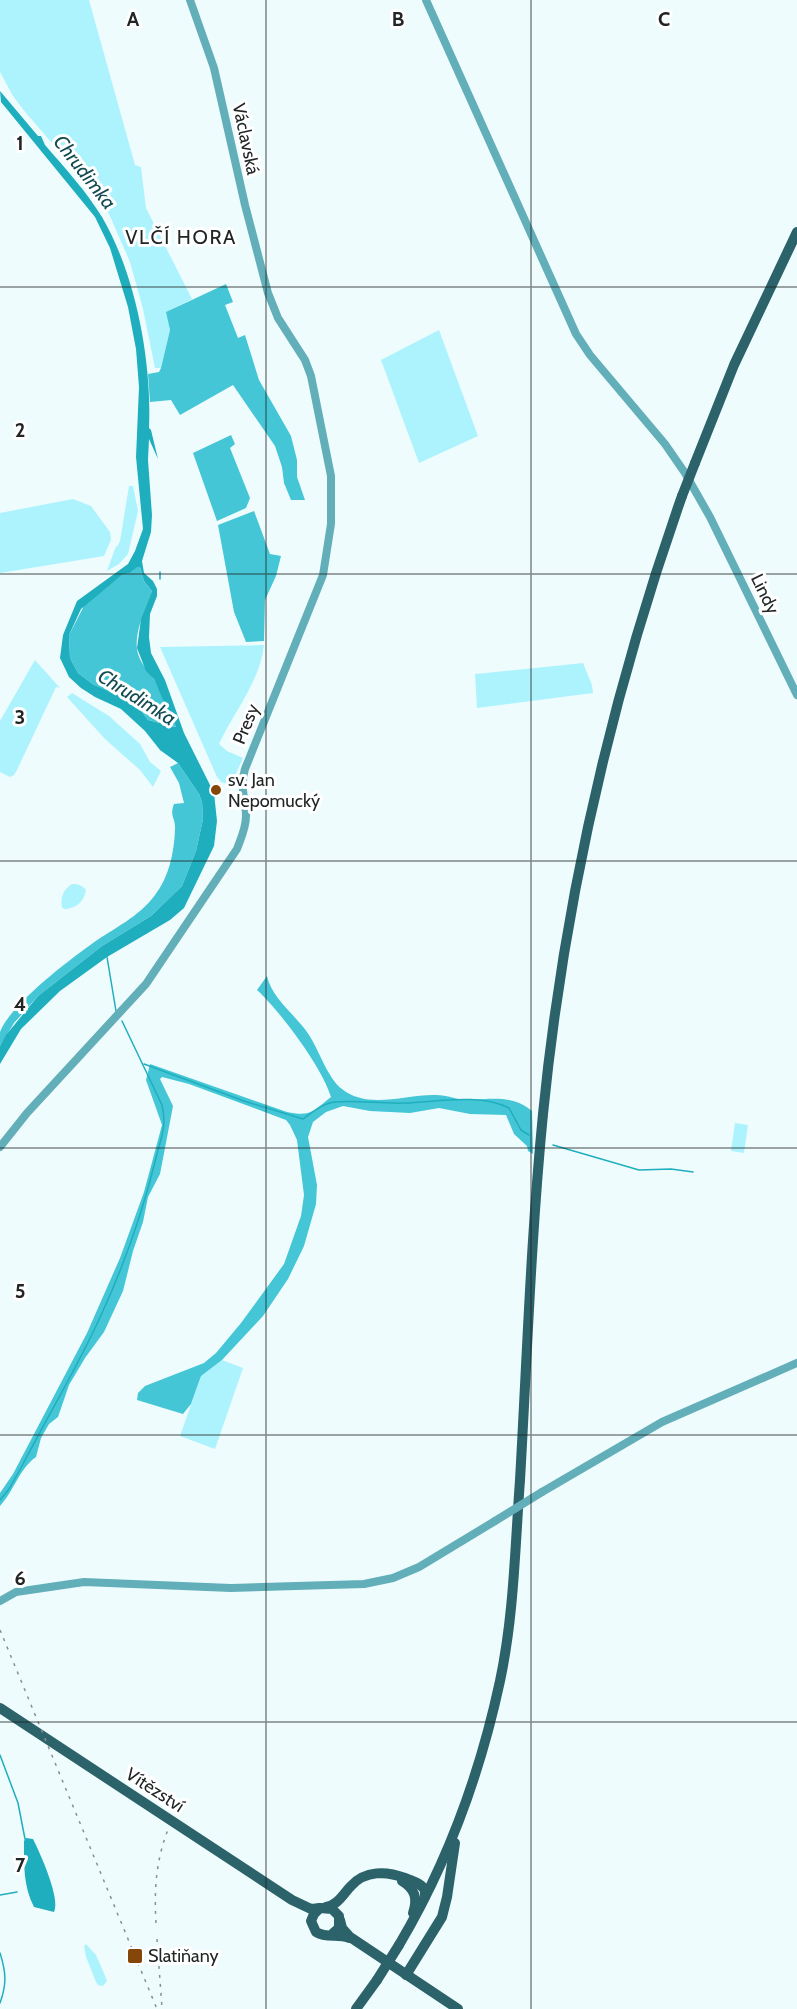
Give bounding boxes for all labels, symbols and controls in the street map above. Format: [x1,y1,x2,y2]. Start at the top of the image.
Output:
text: A [127,7,140,31]
text: B [392,7,404,31]
text: C [658,7,670,31]
street label: Václavská [228,101,264,177]
water label: Chrudimka [49,130,121,214]
text: 1 [16,131,24,155]
district label: VLČÍ HORA [125,225,237,249]
text: 2 [15,418,25,442]
street label: Lindy [746,570,784,618]
water label: Chrudimka [94,664,180,730]
street label: Presy [228,701,264,747]
text: 3 [15,705,25,729]
place label: sv. Jan Nepomucký [228,769,320,812]
marker: sv. Jan Nepomucký [209,783,223,797]
text: 4 [14,992,26,1016]
text: 5 [15,1279,25,1303]
text: 6 [14,1566,26,1590]
street label: Vítězství [122,1763,189,1817]
text: 7 [15,1853,26,1877]
place label: Slatiňany [148,1945,219,1967]
marker: Slatiňany [126,1947,144,1965]

